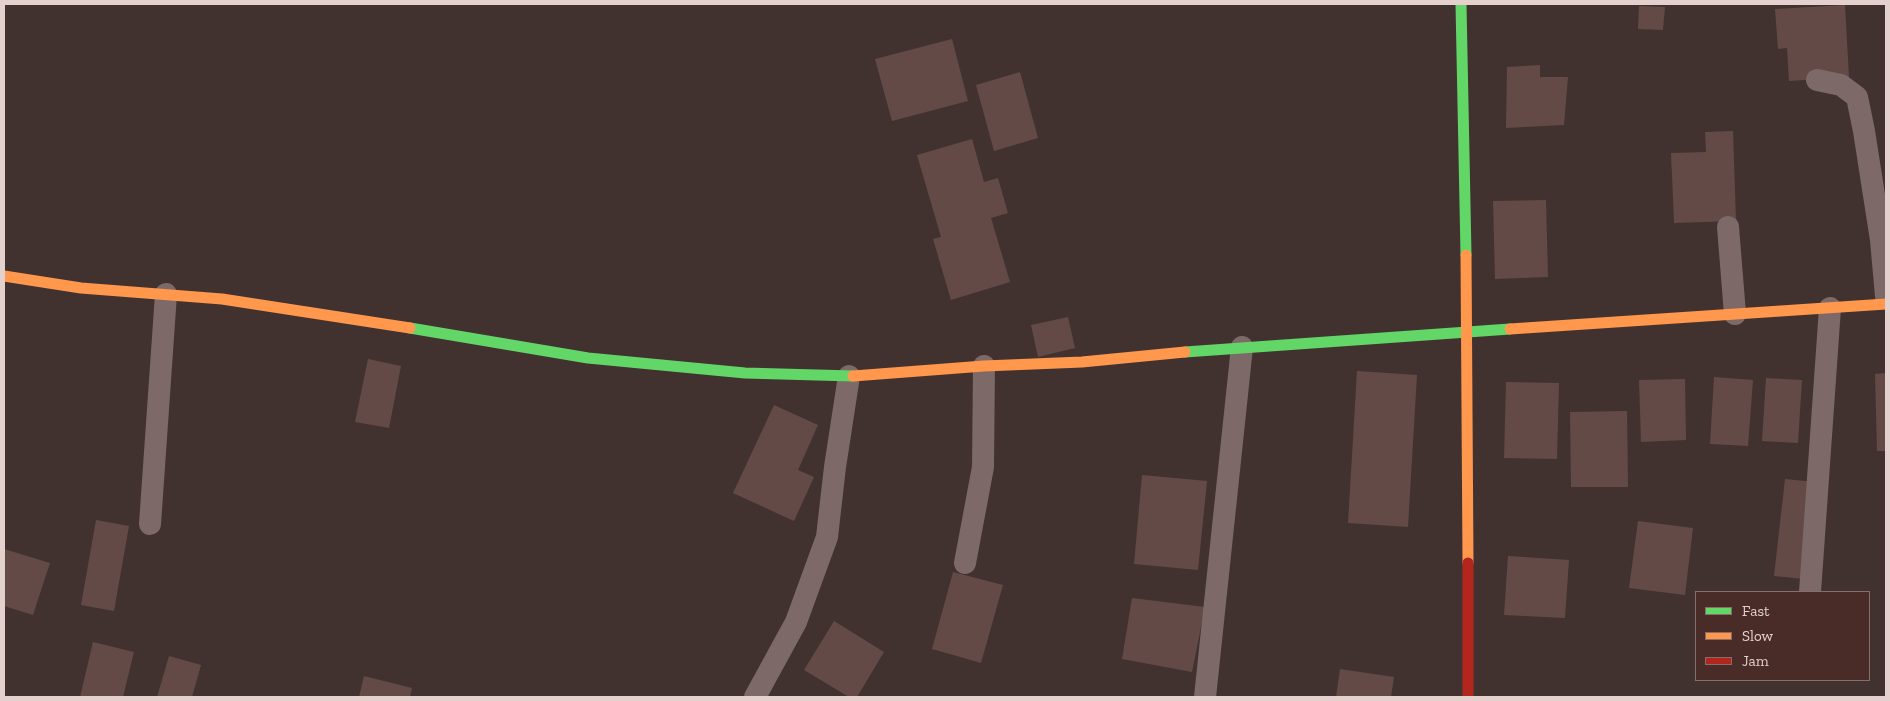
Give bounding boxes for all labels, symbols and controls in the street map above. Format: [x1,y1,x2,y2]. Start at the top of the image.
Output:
legend [1695,591,1870,681]
text: Fast [1742,602,1770,620]
text: Slow [1742,627,1773,645]
text: Jam [1742,652,1769,670]

